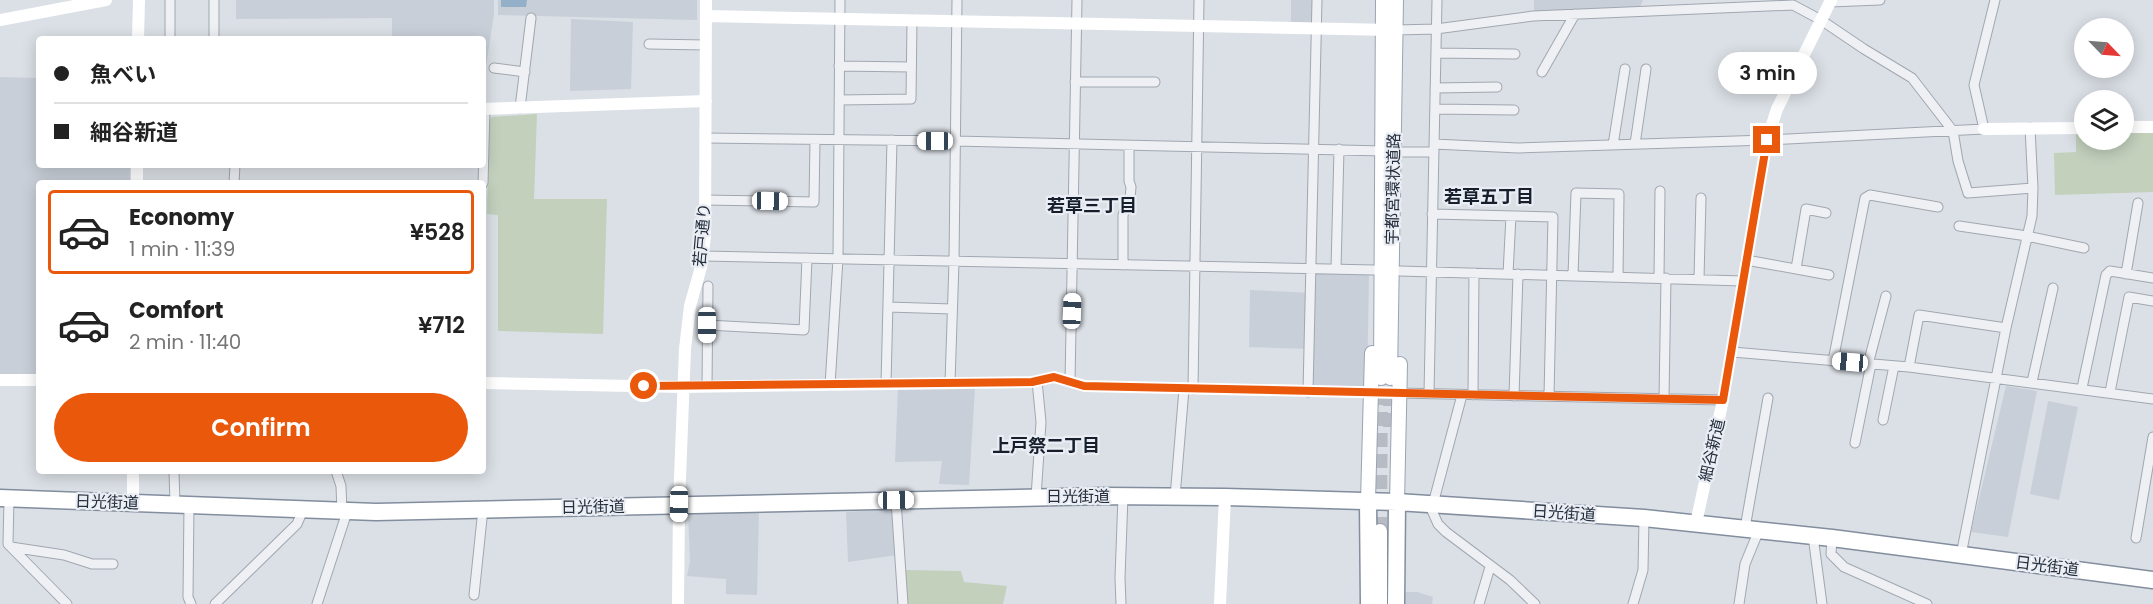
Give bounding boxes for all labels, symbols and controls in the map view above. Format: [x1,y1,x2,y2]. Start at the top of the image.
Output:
north arrow [2074,18,2134,78]
map controls [2074,18,2134,150]
callout: 3 min [1718,53,1816,95]
text: 魚べい [90,59,156,90]
text: 3 min [1739,59,1796,87]
button: layers [2074,90,2134,150]
text: 細谷新道 [90,117,178,148]
route end [1753,126,1780,153]
car [917,132,953,150]
street label: 宇都宮環状道路 [1381,133,1405,245]
district label: 若草五丁目 [1444,184,1534,209]
car [752,192,788,210]
district label: 若草三丁目 [1047,193,1137,218]
text: Economy [129,202,234,233]
street label: 若戸通り [688,202,716,268]
icon: car [57,205,111,259]
text: ¥528 [410,217,465,248]
text: 1 min · 11:39 [129,235,235,263]
car [1062,293,1082,329]
text: Comfort [129,295,223,326]
icon: car [57,298,111,352]
car [698,307,716,343]
text: ¥712 [418,310,465,341]
text: 2 min · 11:40 [129,328,241,356]
car [1831,351,1869,373]
route start [630,372,657,399]
button: Confirm [54,393,468,462]
street label: 細谷新道 [1694,416,1730,484]
district label: 上戸祭二丁目 [992,433,1100,458]
street label: 日光街道 [1046,485,1110,508]
car [670,486,688,522]
street label: 日光街道 [75,489,139,515]
car [878,491,914,509]
street label: 日光街道 [561,495,625,519]
street label: 日光街道 [1531,499,1597,527]
street label: 日光街道 [2014,551,2080,581]

